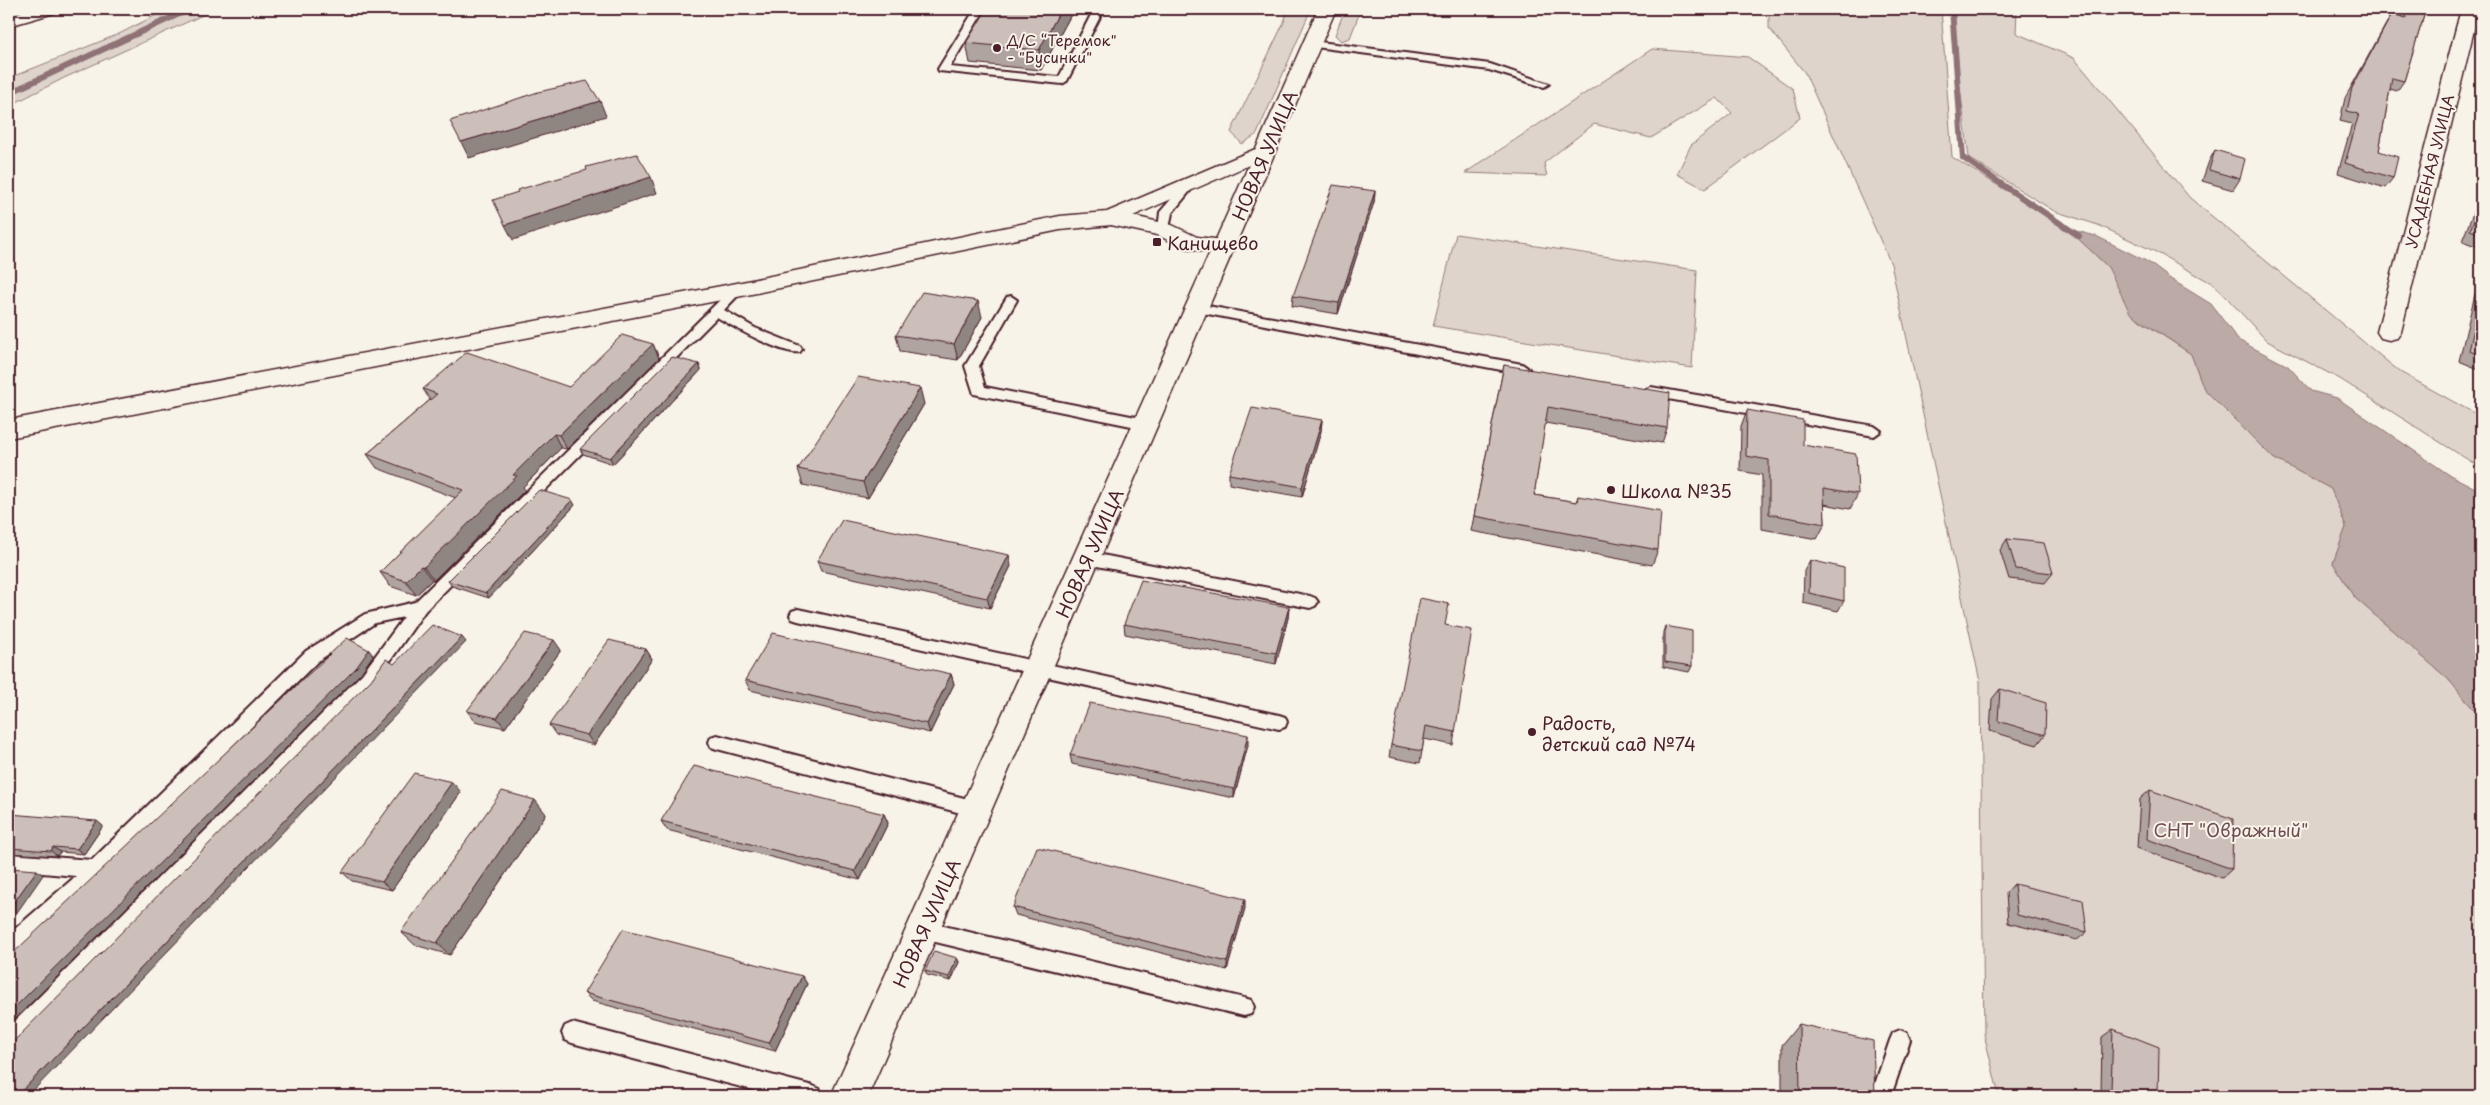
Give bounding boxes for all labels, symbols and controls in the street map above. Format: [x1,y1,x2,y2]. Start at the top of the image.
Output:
place label: Д/С “Теремок" - "Бусинки" [1006,28,1117,68]
marker: Д/С “Теремок" - "Бусинки" [991,42,1003,54]
street label: НОВАЯ УЛИЦА [1224,86,1304,224]
street label: УСАДЕБНАЯ УЛИЦА [2399,92,2459,250]
place label: Канищево [1167,229,1258,256]
marker: Канищево [1151,236,1163,248]
place label: Школа №35 [1621,477,1732,504]
street label: НОВАЯ УЛИЦА [1048,484,1130,622]
marker: Школа №35 [1605,484,1617,496]
place label: Радость, детский сад №74 [1542,709,1696,757]
marker: Радость, детский сад №74 [1526,726,1538,738]
park label: СНТ "Овражный" [2154,816,2308,843]
street label: НОВАЯ УЛИЦА [885,854,967,992]

